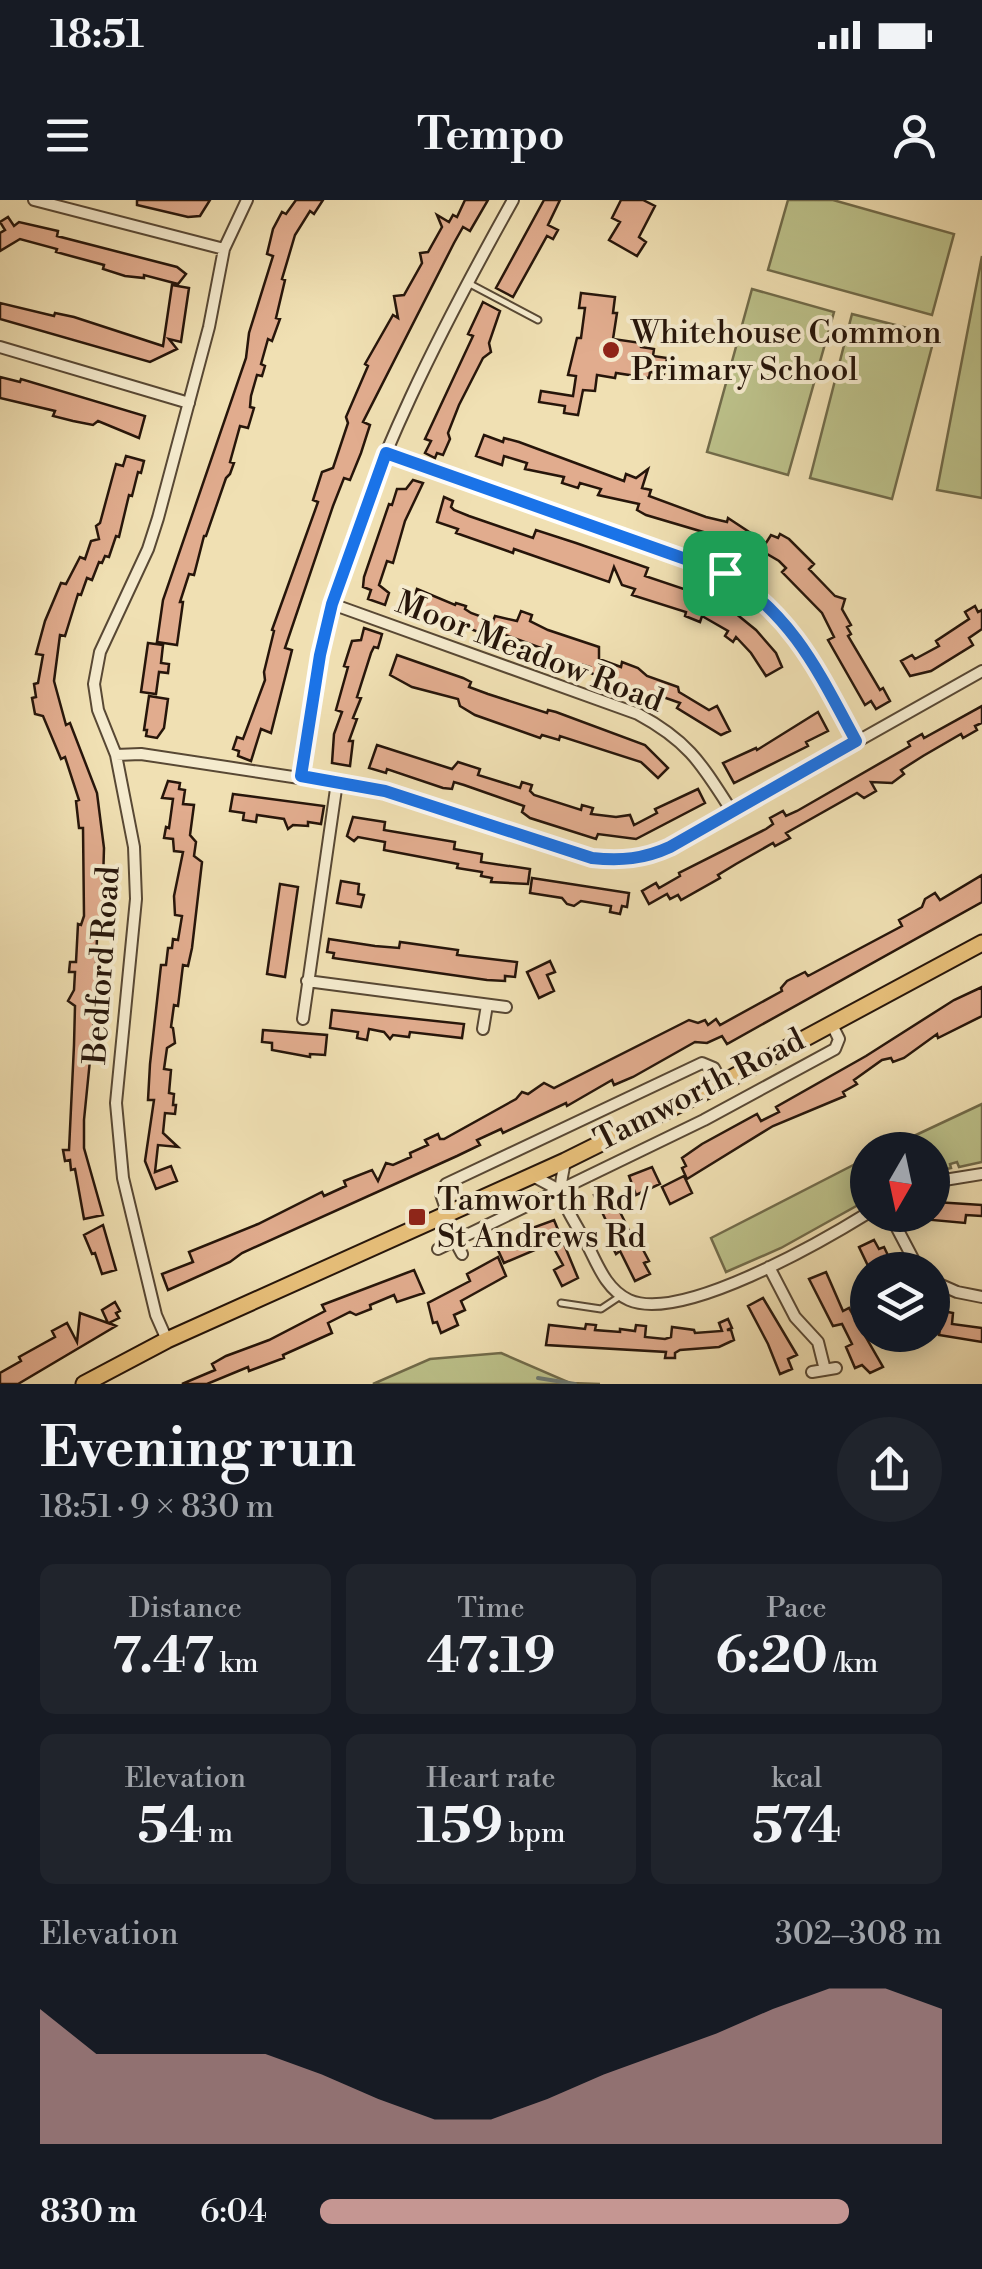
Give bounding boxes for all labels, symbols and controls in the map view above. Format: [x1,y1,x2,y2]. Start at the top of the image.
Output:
text: 18:51 [50,12,144,59]
text: Tempo [417,107,565,164]
icon: menu [40,108,95,163]
icon: person [887,108,942,163]
place label: Whitehouse Common Primary School [630,313,942,390]
marker: Whitehouse Common Primary School [600,339,622,361]
pin [683,531,768,616]
icon: arrive [698,546,753,601]
street label: Moor Meadow Road [390,582,669,721]
street label: Bedford Road [75,865,129,1066]
street label: Tamworth Road [588,1020,811,1160]
north arrow [850,1132,950,1232]
map controls [850,1132,950,1352]
place label: Tamworth Rd / St Andrews Rd [437,1180,648,1257]
marker: Tamworth Rd / St Andrews Rd [406,1206,428,1228]
button: layers [850,1252,950,1352]
text: Evening run [40,1415,356,1484]
button: share [837,1417,942,1522]
text: 18:51 · 9 × 830 m [40,1487,274,1527]
text: Distance [129,1591,242,1626]
text: Time [457,1591,525,1626]
text: Pace [767,1591,827,1626]
text: 7.47 [112,1626,214,1688]
text: 47:19 [426,1626,555,1688]
text: 6:20 [715,1626,828,1688]
text: km [214,1646,259,1681]
text: /km [828,1646,878,1681]
text: Elevation [125,1761,246,1796]
text: Heart rate [426,1761,556,1796]
text: kcal [771,1761,822,1796]
text: 54 [138,1796,203,1858]
text: 159 [417,1796,503,1858]
text: 574 [752,1796,841,1858]
text: m [203,1816,233,1851]
text: bpm [503,1816,565,1851]
text: Elevation [40,1914,179,1954]
text: 302–308 m [775,1914,942,1954]
text: 830 m [40,2192,137,2232]
text: 6:04 [200,2192,267,2232]

